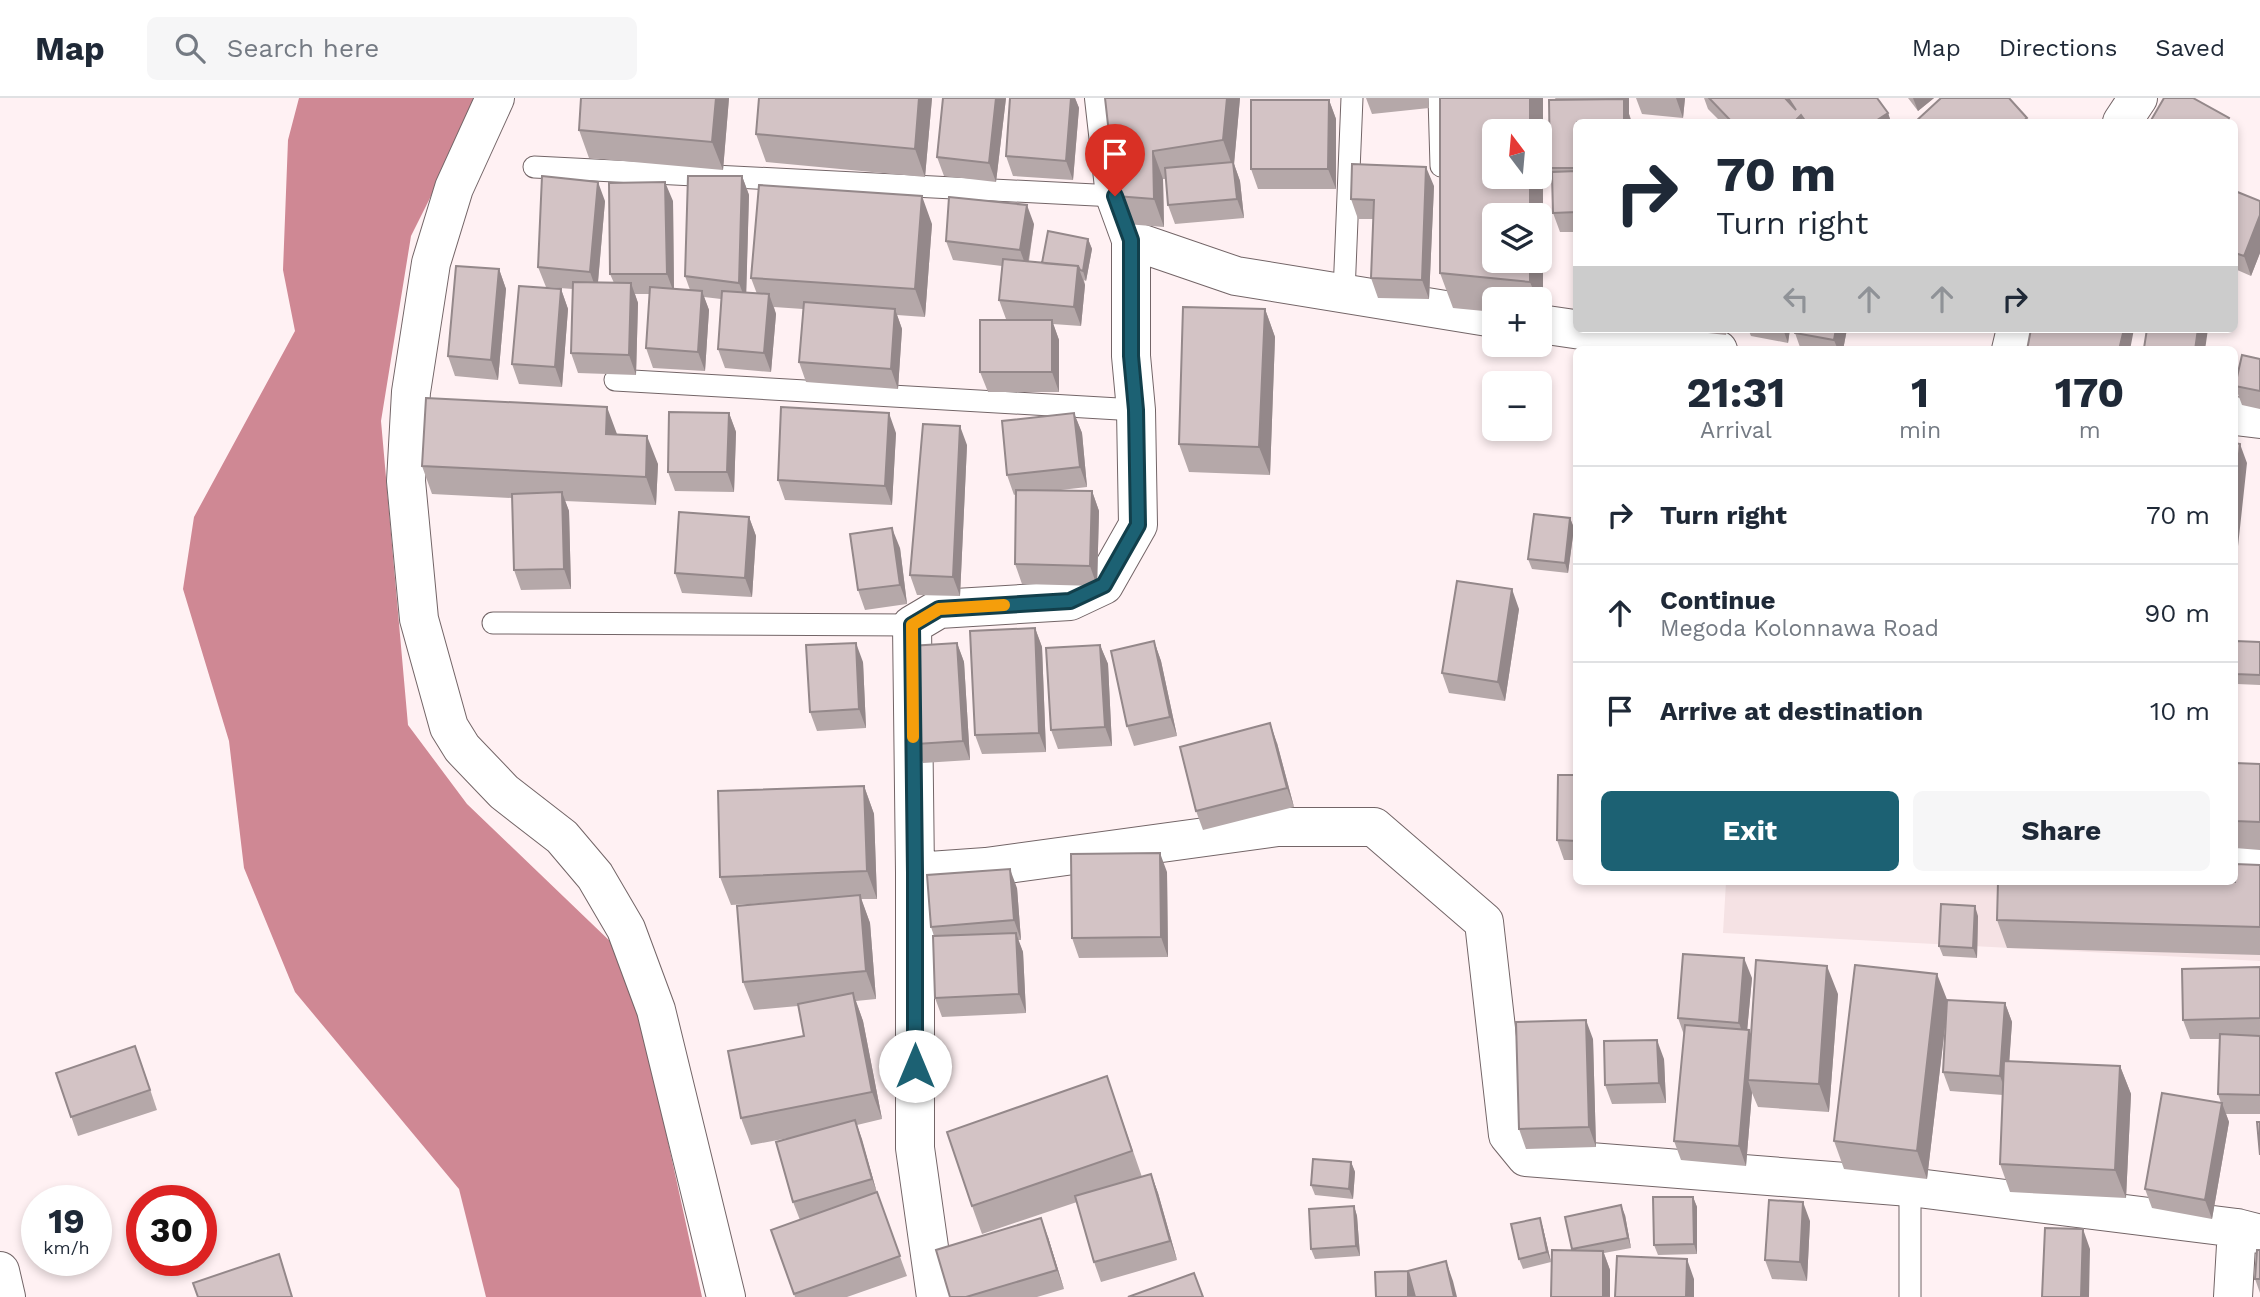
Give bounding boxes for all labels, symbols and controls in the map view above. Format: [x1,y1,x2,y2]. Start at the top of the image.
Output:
search box [147,17,637,80]
text: Map [35,29,105,68]
icon: search [171,29,209,67]
text: Search here [227,33,379,63]
text: Map [1912,34,1961,62]
text: Directions [1999,34,2117,62]
text: Saved [2155,34,2225,62]
north arrow [1482,119,1552,189]
map controls [1482,119,1552,441]
pin [1085,124,1145,196]
icon: arrive [1096,135,1134,173]
text: 70 m [1716,145,1836,203]
icon: right [1601,147,1692,238]
button: layers [1482,203,1552,273]
text: Turn right [1716,204,1868,242]
icon: left [1777,280,1815,318]
icon: ahead [1850,280,1888,318]
icon: ahead [1923,280,1961,318]
icon: right [1996,280,2034,318]
button: + [1482,287,1552,357]
text: 21:31 [1687,368,1785,417]
text: 1 [1911,368,1929,417]
text: 170 [2055,368,2124,417]
button: − [1482,371,1552,441]
text: Arrival [1700,417,1772,444]
text: min [1899,417,1941,444]
text: m [2079,417,2101,444]
icon: right [1601,496,1639,534]
text: Turn right [1660,500,1787,530]
text: 70 m [2146,500,2210,530]
text: Continue [1660,585,1776,615]
icon: ahead [1601,594,1639,632]
text: 90 m [2144,598,2210,628]
text: Megoda Kolonnawa Road [1660,615,1939,642]
icon: arrive [1601,692,1639,730]
text: Arrive at destination [1660,696,1923,726]
text: 10 m [2150,696,2210,726]
button: Exit [1601,791,1899,871]
button: Share [1913,791,2210,871]
position arrow [878,1029,952,1103]
speed limit sign: 30 [126,1185,217,1276]
text: 19 [48,1200,85,1242]
text: km/h [43,1237,90,1258]

